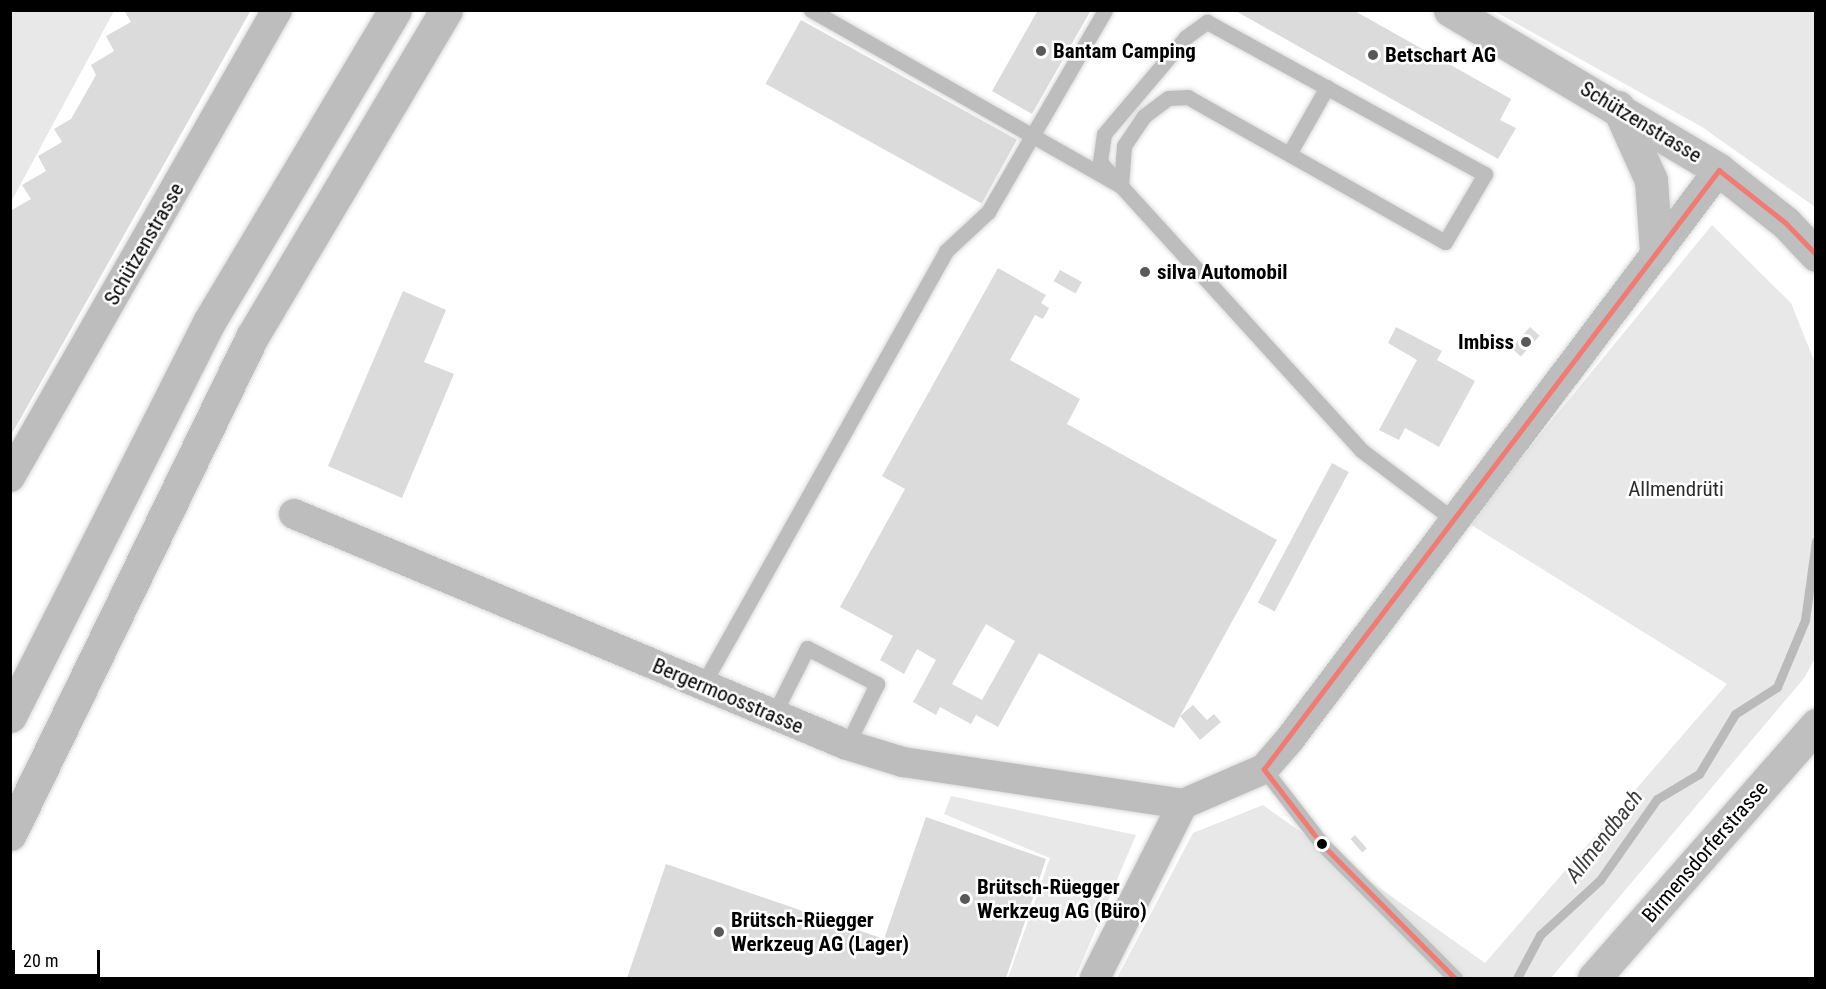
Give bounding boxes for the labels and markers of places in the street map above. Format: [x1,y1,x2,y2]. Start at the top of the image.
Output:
place label: Bantam Camping [1053,38,1196,64]
place label: Betschart AG [1385,42,1496,68]
marker: Bantam Camping [1034,44,1048,58]
marker: Betschart AG [1366,48,1380,62]
place label: silva Automobil [1157,259,1287,285]
marker: silva Automobil [1138,265,1152,279]
place label: Imbiss [1458,329,1514,355]
marker: Imbiss [1519,335,1533,349]
unlabelled marker [1316,838,1328,850]
place label: Brütsch-Rüegger Werkzeug AG (Büro) [977,874,1147,924]
marker: Brütsch-Rüegger Werkzeug AG (Büro) [958,892,972,906]
place label: Brütsch-Rüegger Werkzeug AG (Lager) [731,907,909,957]
marker: Brütsch-Rüegger Werkzeug AG (Lager) [712,925,726,939]

